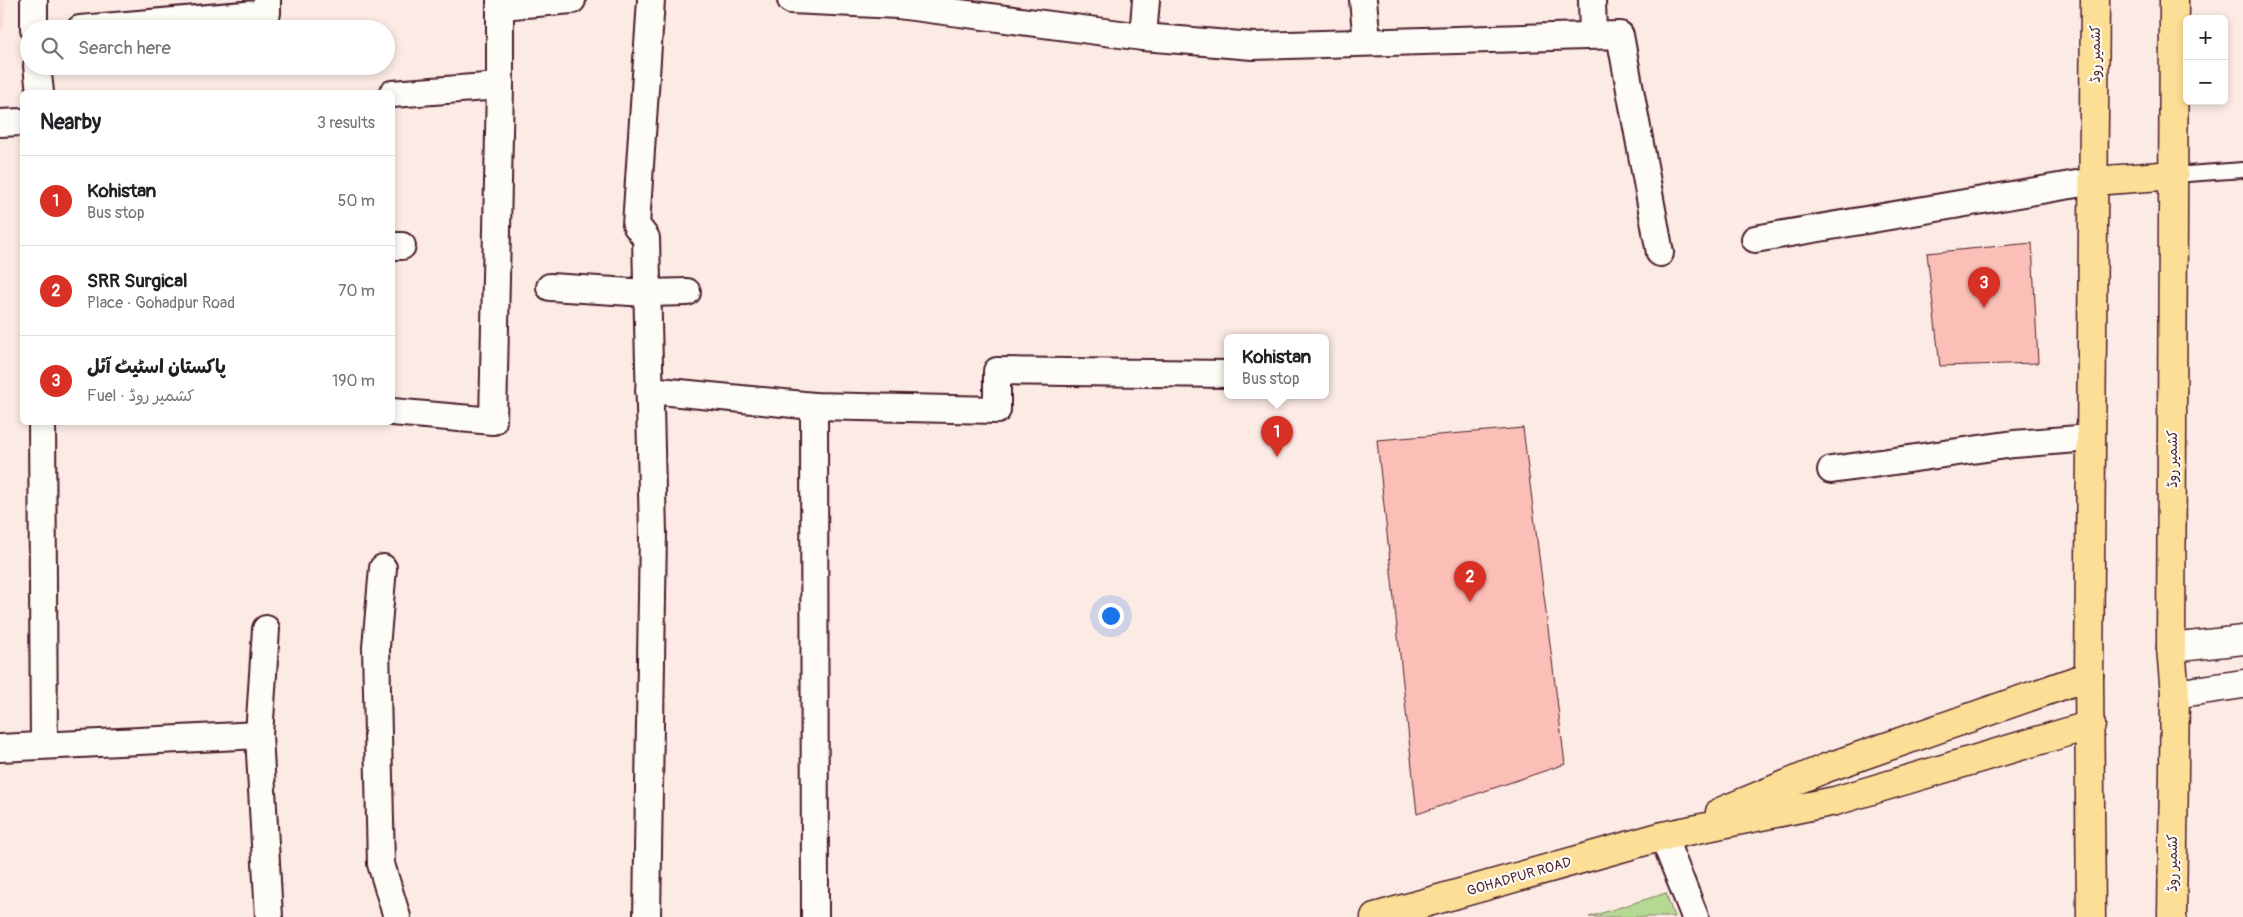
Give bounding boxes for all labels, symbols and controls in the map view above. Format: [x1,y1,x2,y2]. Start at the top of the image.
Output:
map controls [2183,15,2228,105]
button: + [2183,15,2228,60]
search box [20,20,395,75]
street label: کشمیر روڈ [2087,25,2104,83]
icon: search [38,34,66,62]
text: Search here [78,36,171,60]
button: − [2183,60,2228,105]
text: Nearby [40,109,101,136]
text: 3 results [317,113,375,133]
text: Kohistan [87,179,156,203]
text: 1 [53,191,59,211]
text: 50 m [338,191,375,211]
text: Bus stop [87,203,145,223]
pin: 3 [1968,267,2000,308]
text: SRR Surgical [87,269,188,293]
text: 2 [52,281,60,301]
text: 70 m [338,281,375,301]
text: Place · Gohadpur Road [87,293,235,313]
popup [1224,334,1329,399]
text: Kohistan [1242,345,1311,369]
text: پاکستان اسٹیٹ آئل [87,355,226,379]
text: Bus stop [1242,369,1299,389]
text: 3 [52,371,60,391]
text: 190 m [332,371,375,391]
text: Fuel · کشمیر روڈ [87,386,195,406]
pin: 1 [1261,416,1293,457]
street label: کشمیر روڈ [2164,430,2181,488]
pin: 2 [1454,561,1486,602]
your location [1098,603,1124,629]
street label: کشمیر روڈ [2164,834,2181,892]
street label: GOHADPUR ROAD [1465,853,1574,900]

